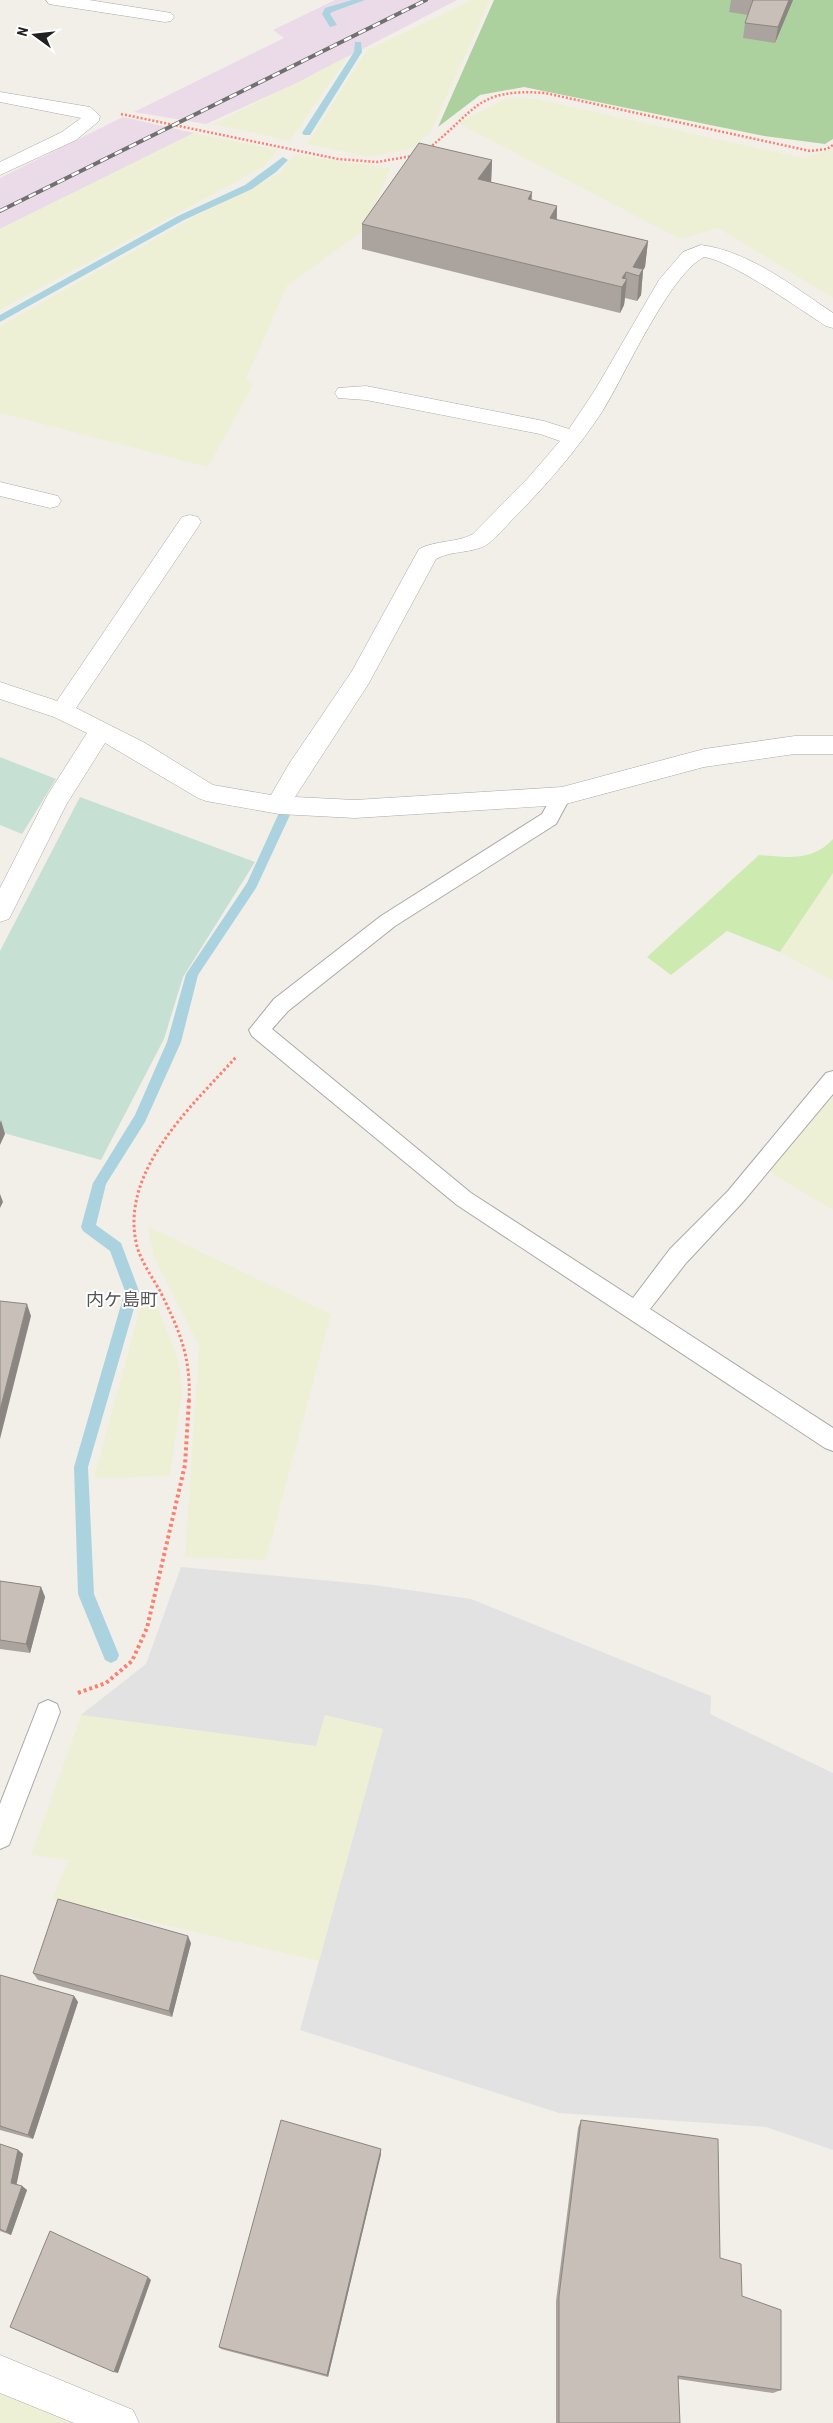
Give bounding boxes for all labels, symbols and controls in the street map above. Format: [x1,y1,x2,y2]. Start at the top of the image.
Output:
north arrow [10,10,60,60]
text: N [14,25,31,38]
district label: 内ケ島町 [86,1289,158,1310]

